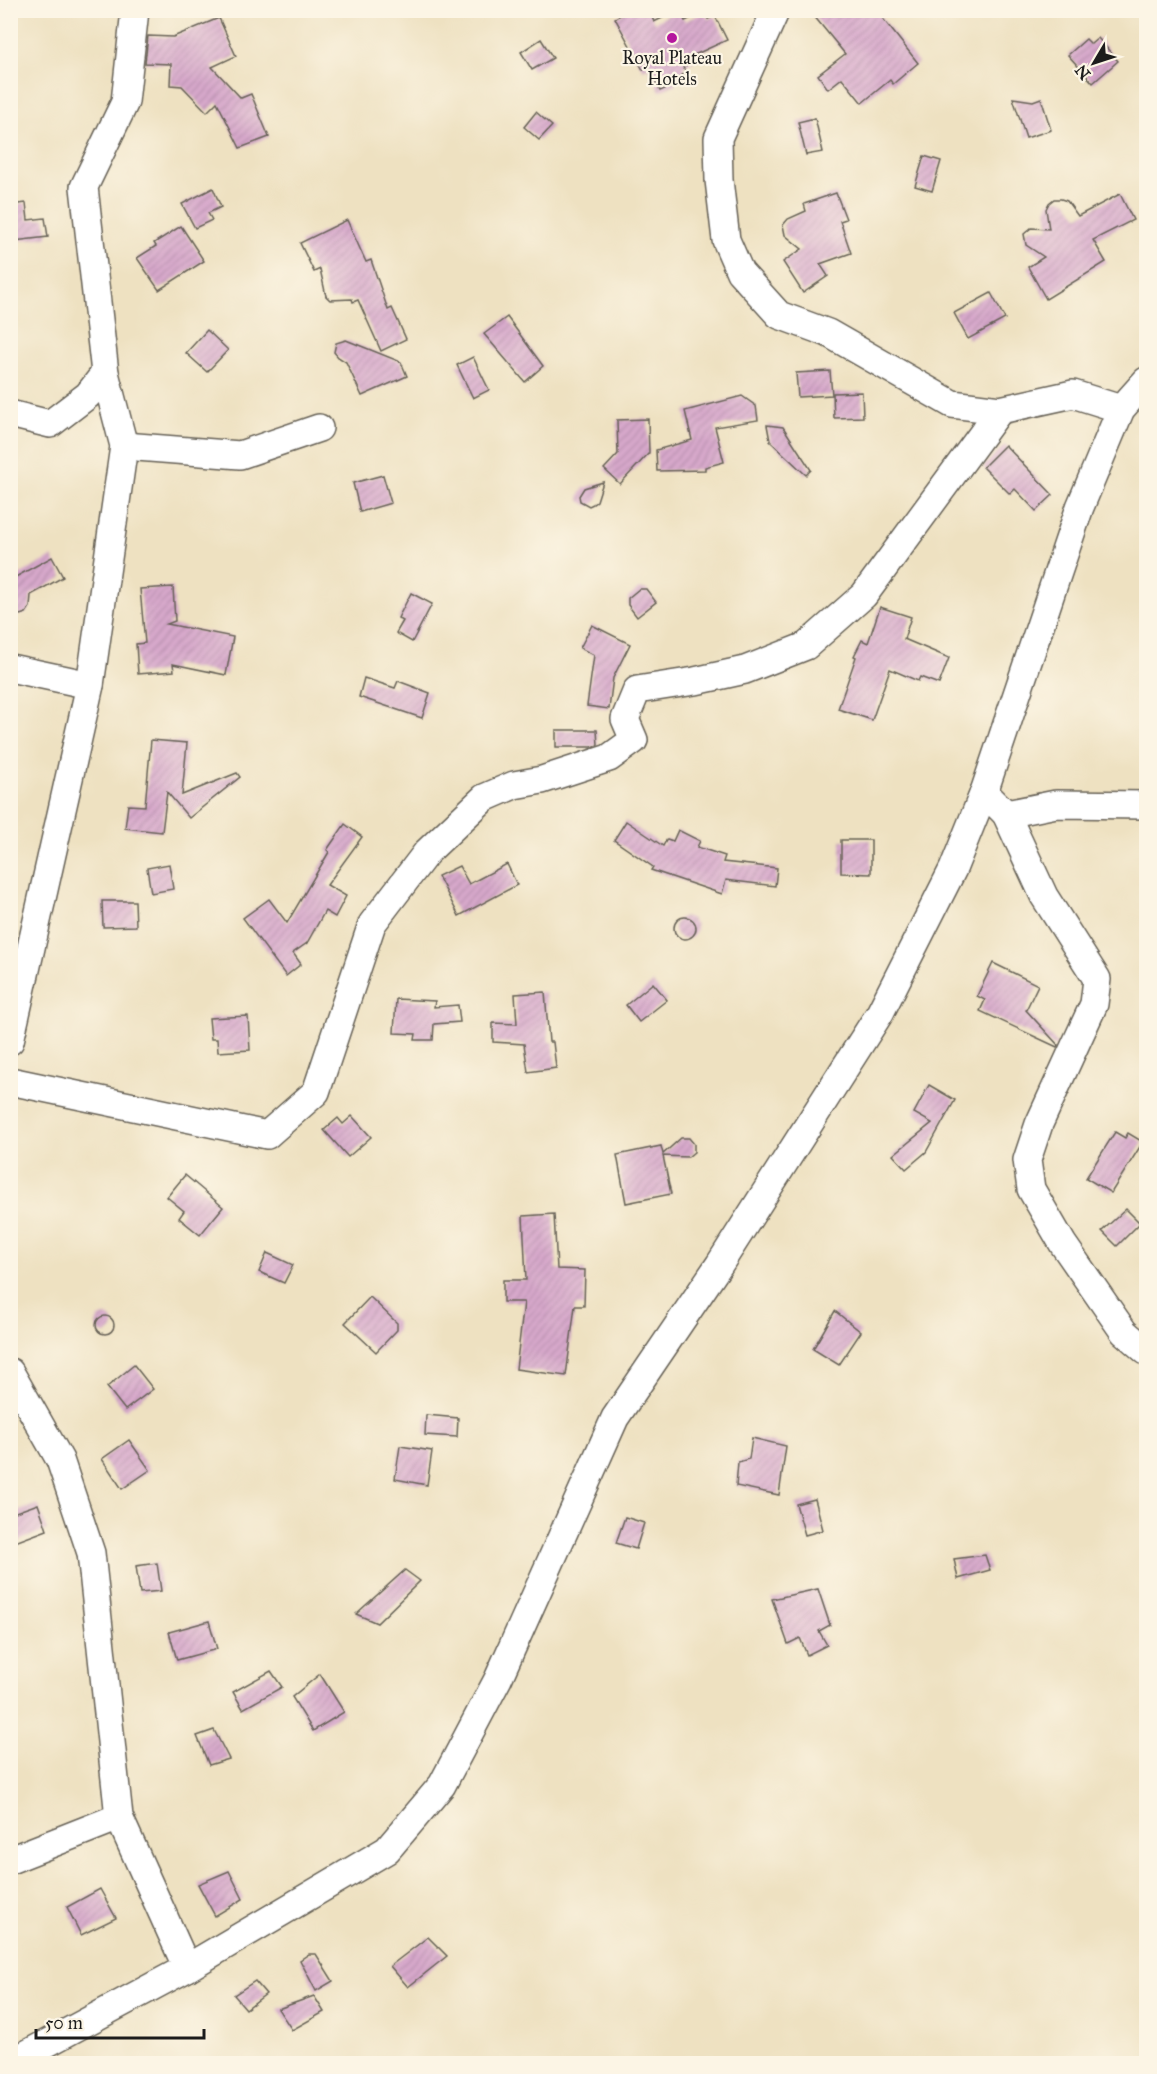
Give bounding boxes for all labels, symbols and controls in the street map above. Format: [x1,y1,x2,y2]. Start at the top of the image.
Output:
marker: Royal Plateau Hotels [665,31,679,45]
north arrow [1064,33,1124,93]
place label: Royal Plateau Hotels [622,47,722,90]
text: N [1071,61,1094,83]
scale bar [36,2002,204,2040]
text: 50 m [45,2012,83,2034]

